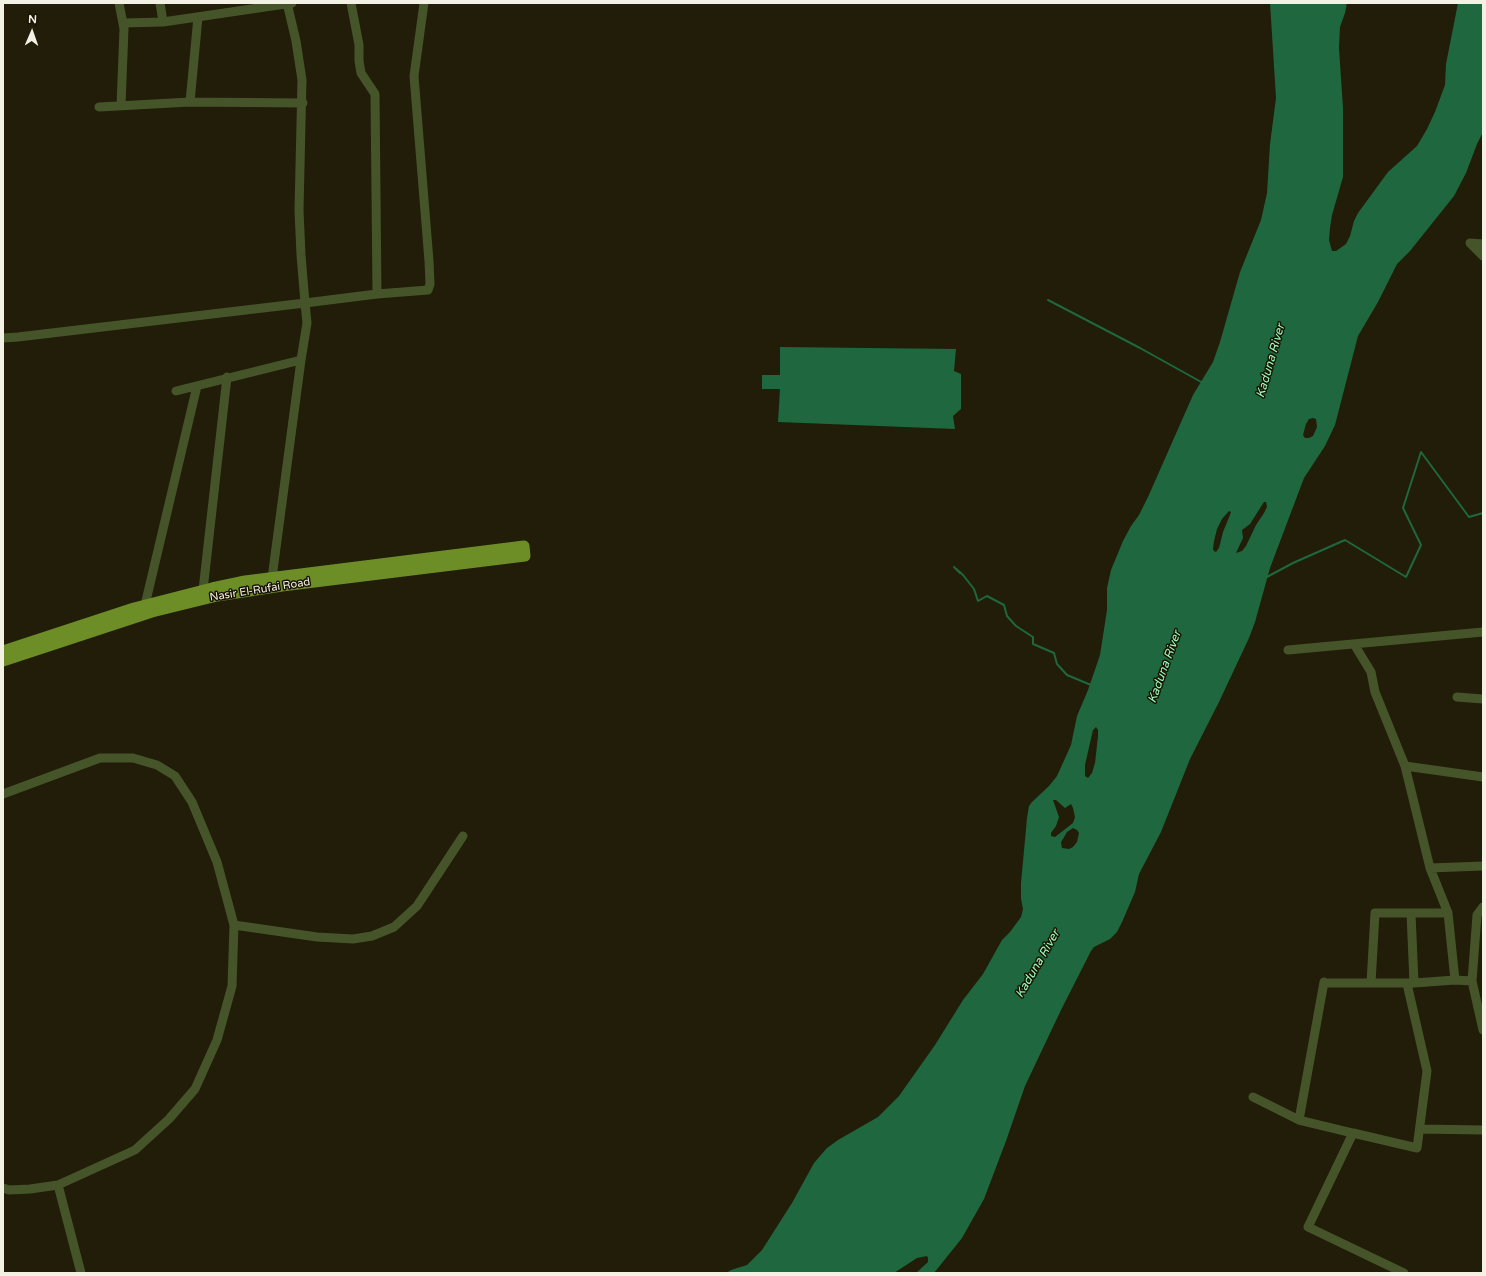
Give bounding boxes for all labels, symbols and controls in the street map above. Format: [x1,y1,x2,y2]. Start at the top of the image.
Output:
north arrow [12,12,52,52]
text: N [28,13,37,26]
water label: Kaduna River [1254,322,1288,400]
street label: Nasir El-Rufai Road [209,576,311,604]
water label: Kaduna River [1145,629,1185,705]
water label: Kaduna River [1013,927,1063,1001]

